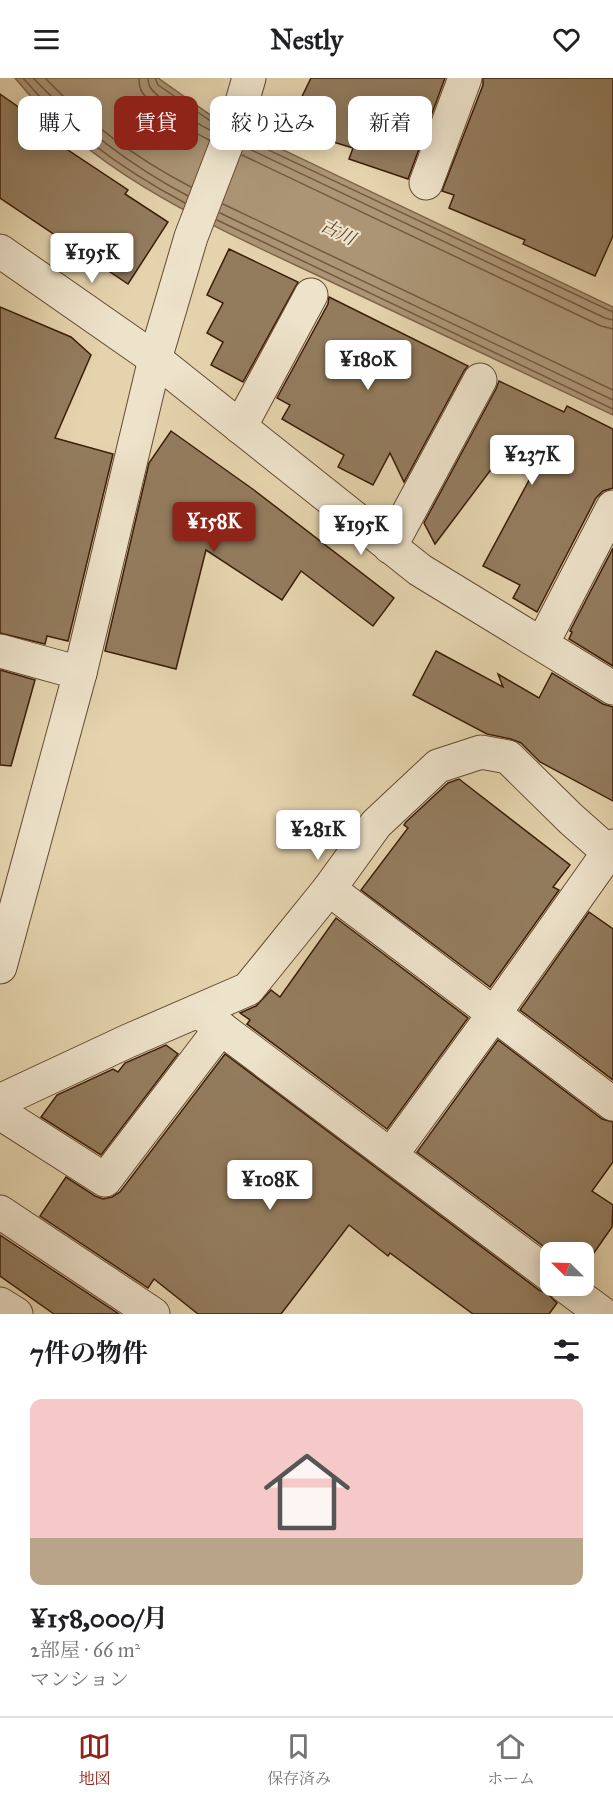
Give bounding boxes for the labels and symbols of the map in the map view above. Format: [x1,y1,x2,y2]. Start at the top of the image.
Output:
water label: 古川 [317,214,361,251]
pin: ¥195K [50,233,134,284]
pin: ¥180K [326,340,410,391]
pin: ¥237K [490,435,574,486]
pin: ¥158K [172,502,256,553]
pin: ¥195K [319,505,403,556]
pin: ¥281K [276,810,360,861]
pin: ¥108K [228,1160,312,1211]
north arrow [540,1242,594,1296]

